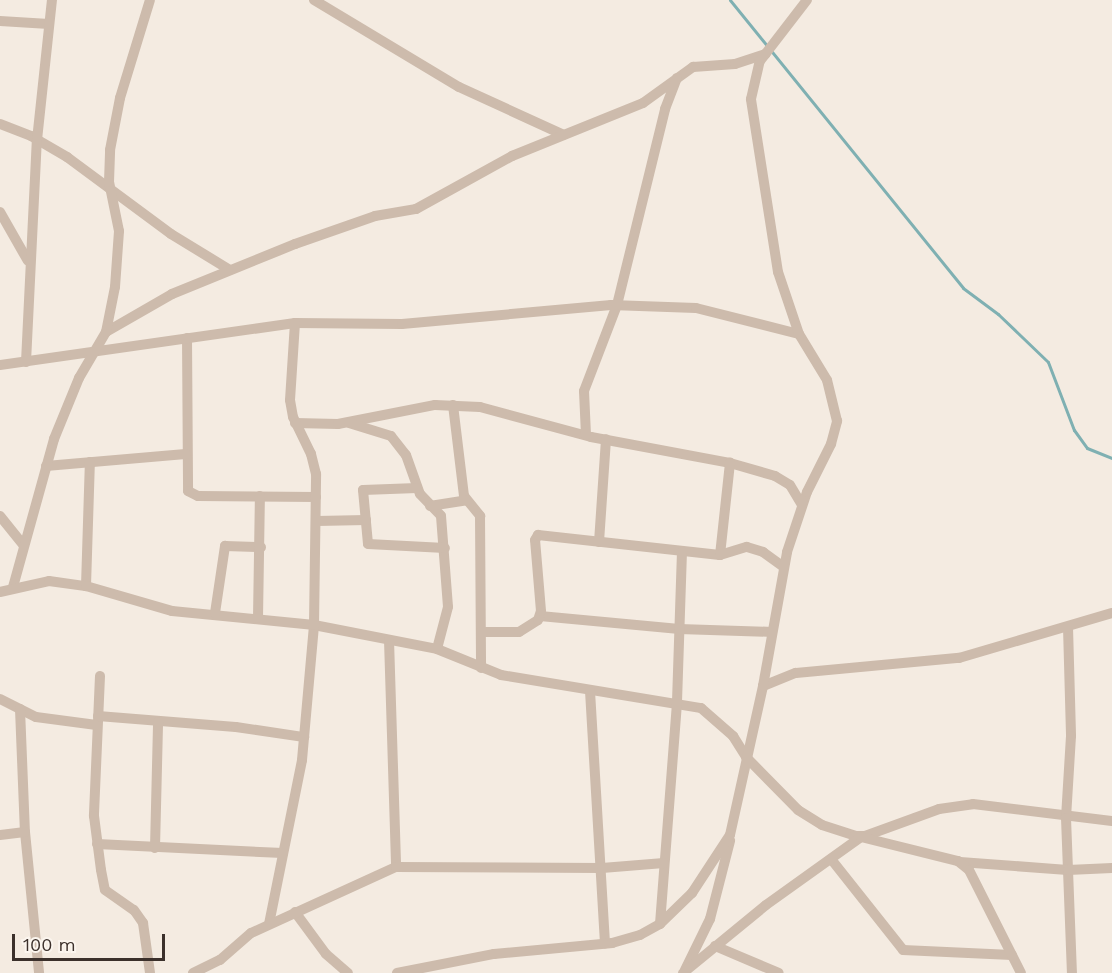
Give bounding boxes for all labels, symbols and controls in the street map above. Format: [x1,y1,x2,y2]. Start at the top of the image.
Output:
scale bar [15,922,168,960]
text: 100 m [23,934,76,955]

